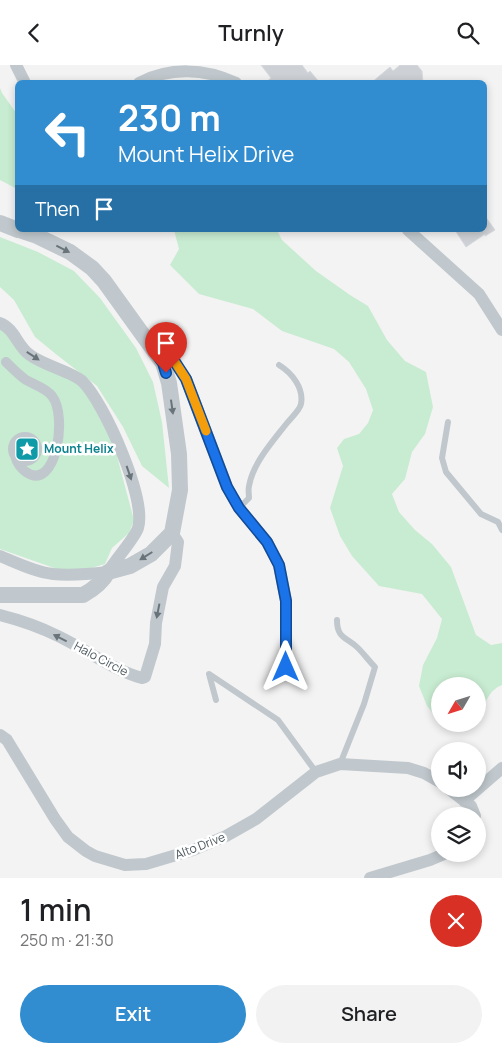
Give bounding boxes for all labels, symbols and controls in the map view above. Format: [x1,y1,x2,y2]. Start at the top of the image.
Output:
text: Turnly [218,18,284,48]
icon: back [20,19,48,47]
icon: search [454,19,482,47]
text: 230 m [118,94,221,142]
icon: left [35,100,100,165]
text: Mount Helix Drive [118,139,294,169]
icon: arrive [90,195,118,223]
text: Then [35,196,80,222]
one-way arrow [56,245,71,253]
pin [145,322,187,373]
icon: arrive [152,329,180,357]
one-way arrow [27,351,40,361]
one-way arrow [168,399,176,415]
place icon: Mount Helix [14,436,40,462]
place label: Mount Helix [44,440,114,457]
one-way arrow [126,465,133,480]
one-way arrow [140,551,153,561]
one-way arrow [154,604,162,620]
one-way arrow [53,633,67,641]
street label: Halo Circle [71,637,131,680]
position arrow [259,640,311,692]
north arrow [431,677,486,733]
map controls [431,677,486,862]
button: sound [431,742,486,797]
button: layers [431,807,486,862]
street label: Alto Drive [172,828,227,863]
text: 1 min [20,889,92,930]
button: close [430,895,482,947]
text: 250 m · 21:30 [20,929,114,951]
button: Exit [20,985,246,1043]
button: Share [256,985,482,1043]

